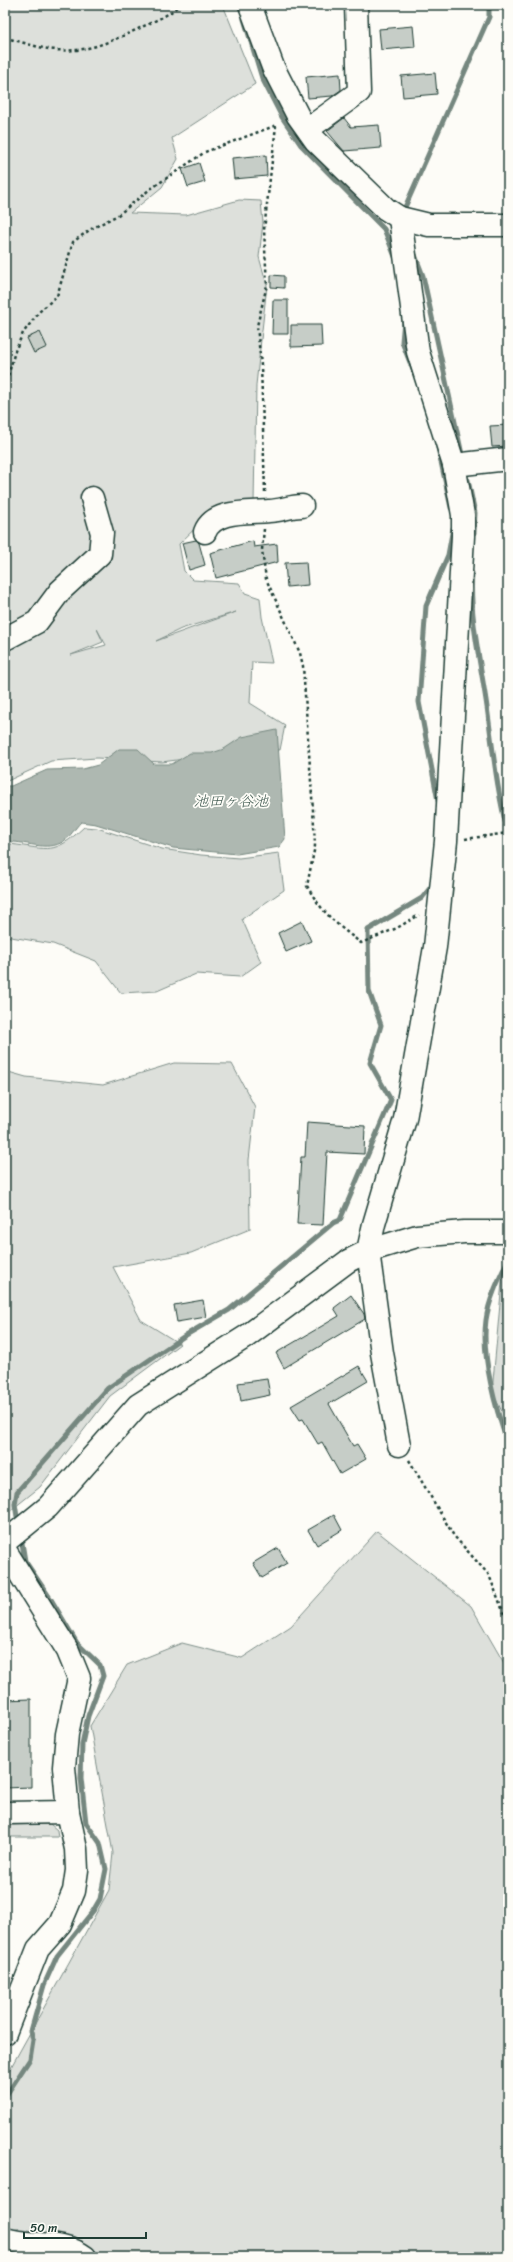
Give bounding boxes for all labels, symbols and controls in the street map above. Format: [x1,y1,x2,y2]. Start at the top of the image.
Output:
water label: 池田ヶ谷池 [193,788,269,814]
scale bar [24,2214,146,2240]
text: 50 m [30,2217,57,2239]

